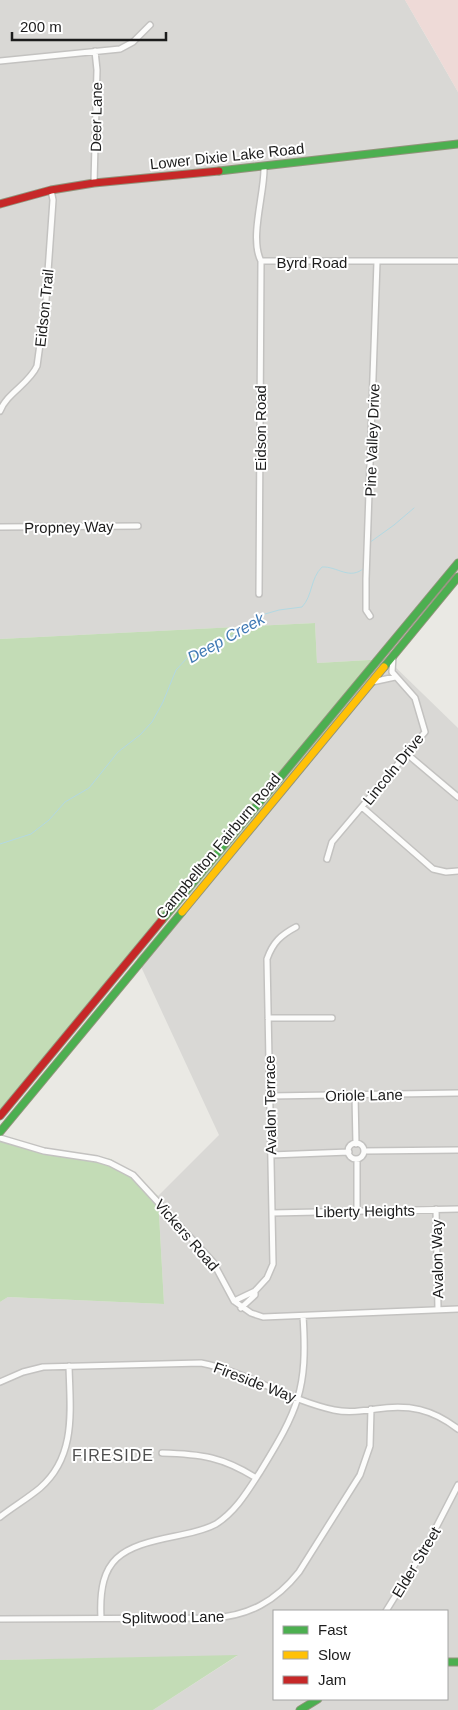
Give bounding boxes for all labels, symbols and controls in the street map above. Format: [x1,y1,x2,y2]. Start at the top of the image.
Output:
scale bar [12,10,166,42]
text: 200 m [20,18,62,35]
street label: Deer Lane [87,82,105,152]
street label: Lower Dixie Lake Road [149,139,305,173]
street label: Byrd Road [277,254,347,271]
street label: Eidson Trail [31,268,57,348]
street label: Pine Valley Drive [362,383,382,497]
street label: Eidson Road [252,385,269,471]
street label: Propney Way [24,518,114,536]
water label: Deep Creek [185,609,268,666]
street label: Lincoln Drive [359,730,427,808]
street label: Campbellton Fairburn Road [152,770,284,922]
street label: Avalon Terrace [261,1055,279,1155]
street label: Oriole Lane [325,1086,403,1104]
street label: Vickers Road [151,1196,223,1274]
street label: Liberty Heights [315,1202,415,1220]
street label: Avalon Way [428,1219,446,1299]
street label: Fireside Way [211,1358,299,1406]
district label: FIRESIDE [72,1447,154,1464]
street label: Elder Street [388,1523,444,1600]
street label: Splitwood Lane [122,1608,224,1626]
legend [273,1610,448,1700]
text: Fast [318,1621,348,1638]
text: Slow [318,1646,351,1663]
text: Jam [318,1671,346,1688]

